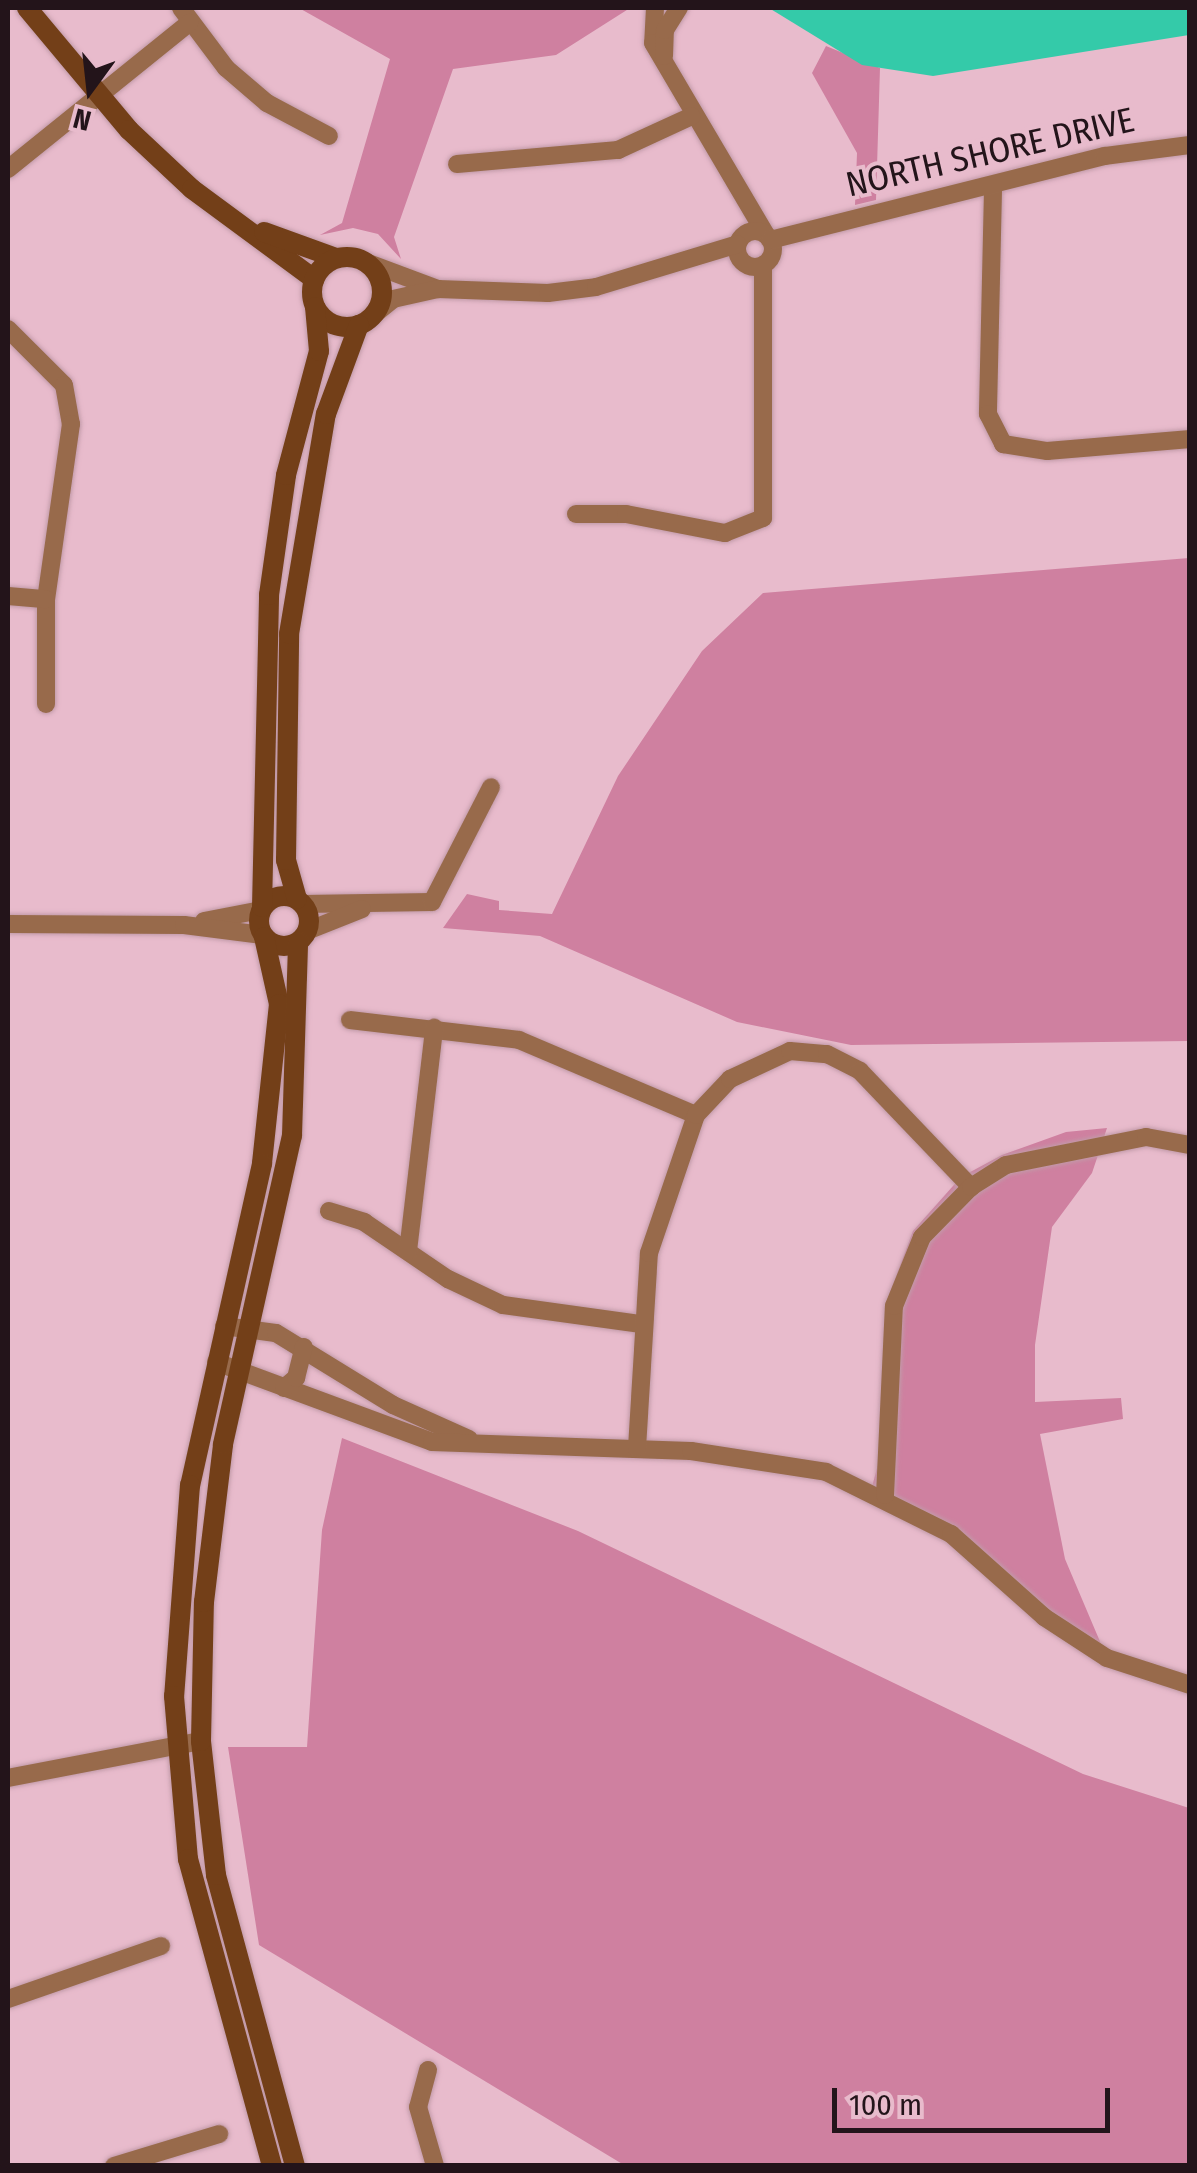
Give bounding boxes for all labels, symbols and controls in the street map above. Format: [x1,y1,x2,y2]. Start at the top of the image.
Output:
north arrow [40,40,140,140]
street label: NORTH SHORE DRIVE [842,98,1138,206]
text: N [70,101,94,138]
scale bar [837,2068,1114,2130]
text: 100 m [849,2087,922,2123]

